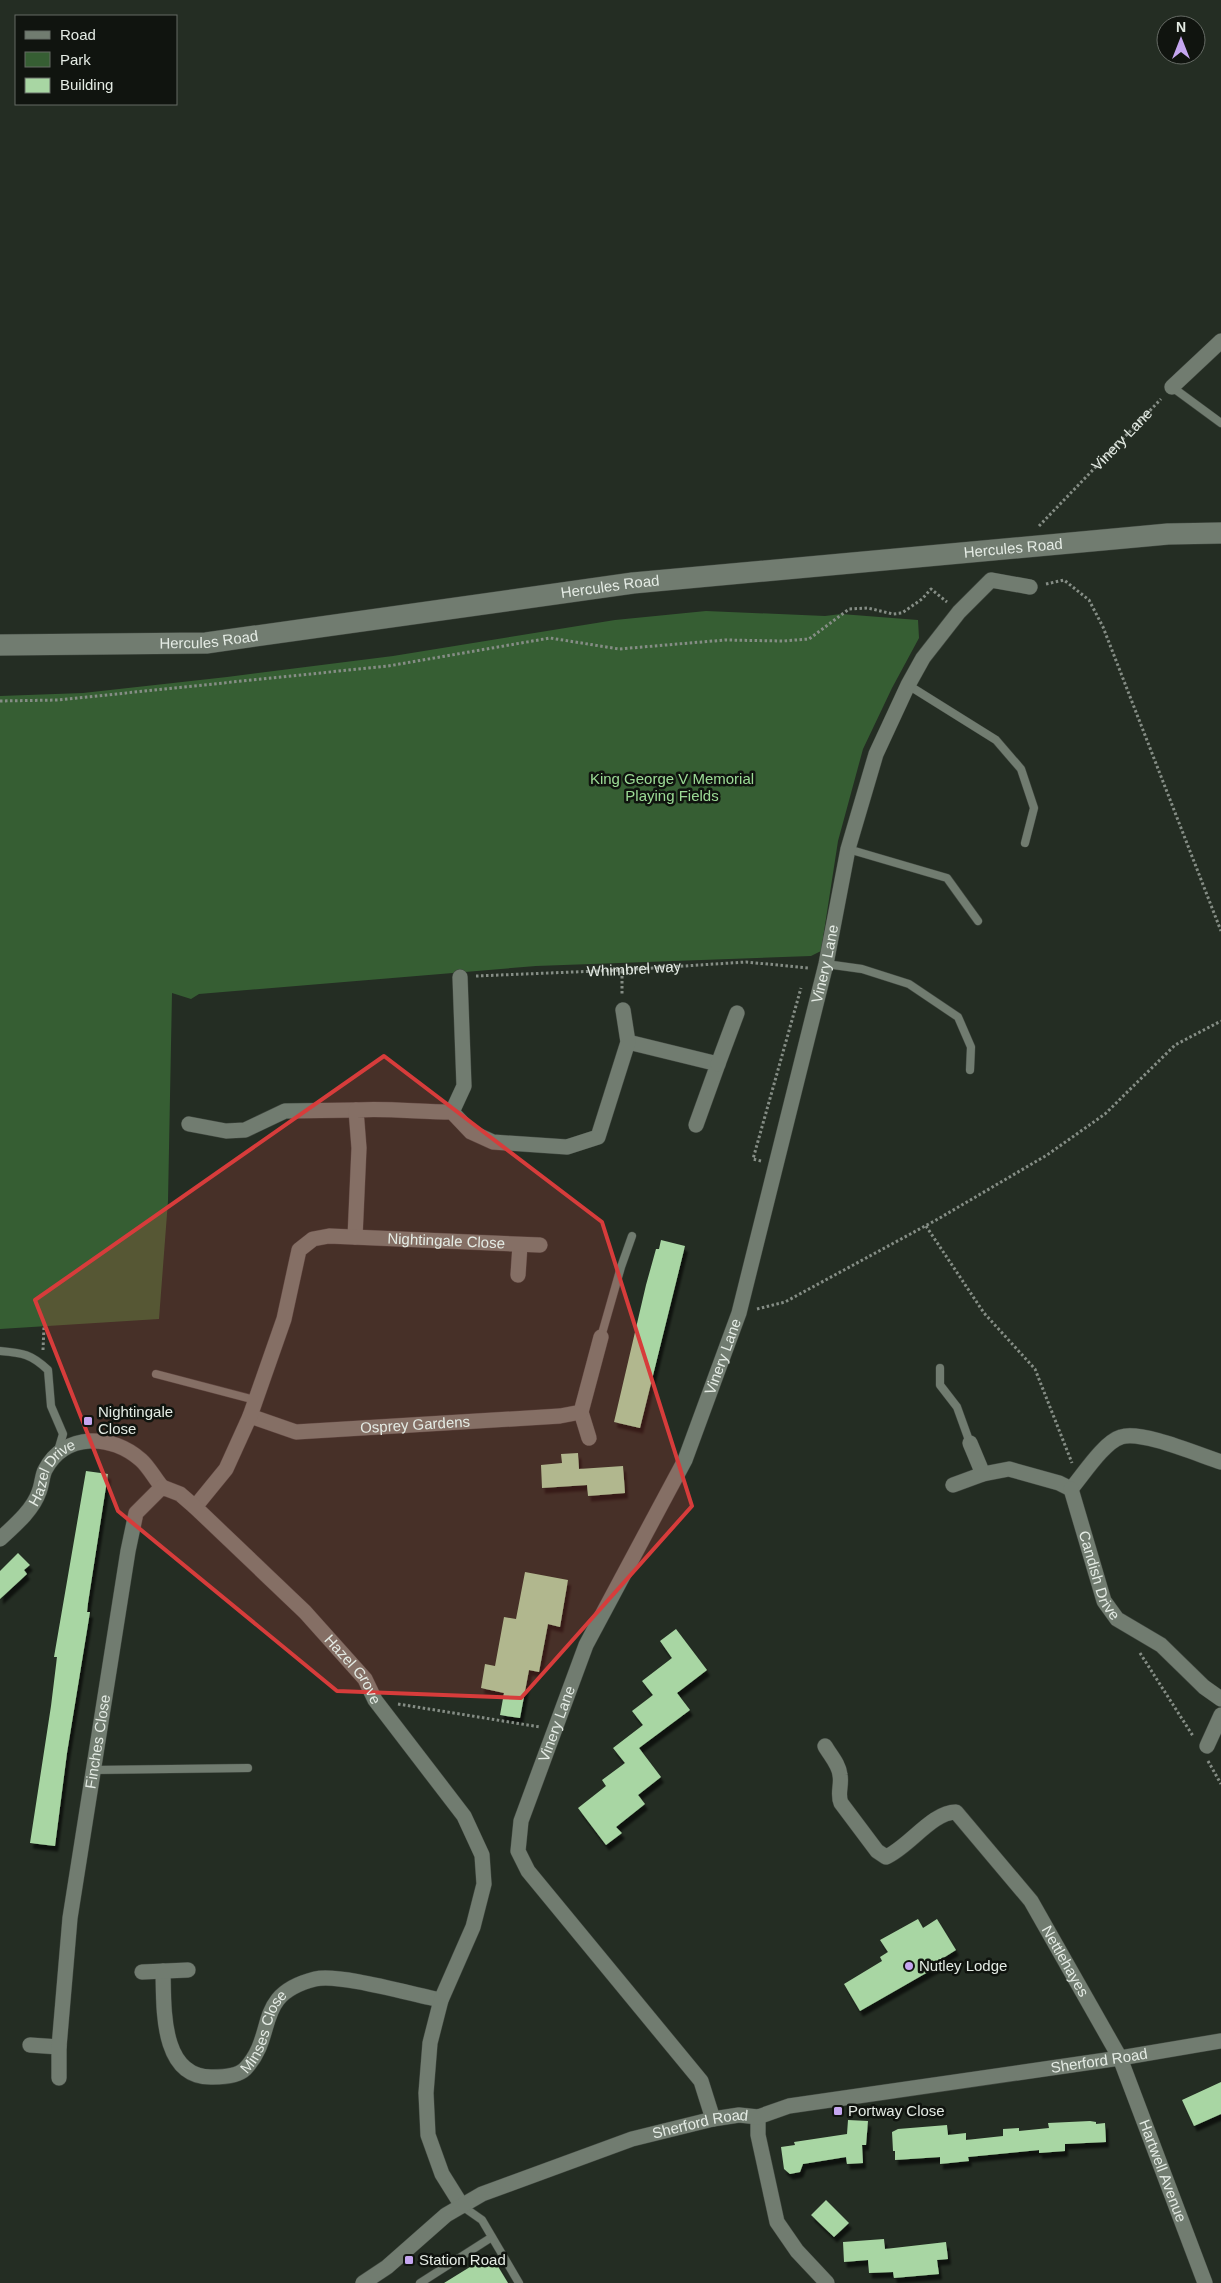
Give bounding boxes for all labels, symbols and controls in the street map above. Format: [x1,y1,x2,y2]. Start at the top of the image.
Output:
legend [15,15,178,105]
north arrow [1156,15,1206,65]
text: N [1176,19,1186,35]
text: Road [60,26,96,43]
text: Park [60,51,91,68]
text: Building [60,76,113,93]
street label: Vinery Lane [1088,404,1156,474]
street label: Hercules Road [963,535,1063,561]
street label: Hercules Road [560,572,660,601]
street label: Hercules Road [159,627,259,651]
park label: King George V Memorial Playing Fields [590,770,754,804]
street label: Vinery Lane [808,923,841,1005]
street label: Whimbrel way [586,957,682,979]
street label: Nightingale Close [387,1229,505,1251]
street label: Vinery Lane [701,1316,744,1397]
place label: Nightingale Close [98,1403,173,1437]
street label: Osprey Gardens [360,1412,471,1436]
marker: Nightingale Close [82,1415,94,1427]
street label: Hazel Drive [25,1436,78,1509]
street label: Candish Drive [1076,1529,1124,1623]
street label: Hazel Grove [321,1631,385,1707]
street label: Vinery Lane [535,1683,578,1764]
street label: Finches Close [82,1693,113,1790]
street label: Nettlehayes [1039,1922,1093,2000]
place label: Nutley Lodge [919,1957,1007,1974]
marker: Nutley Lodge [903,1960,915,1972]
street label: Minses Close [236,1986,290,2076]
street label: Sherford Road [1049,2045,1149,2076]
place label: Portway Close [848,2102,945,2119]
marker: Portway Close [832,2105,844,2117]
street label: Sherford Road [650,2106,749,2142]
street label: Hartwell Avenue [1136,2117,1190,2224]
place label: Station Road [419,2251,506,2268]
marker: Station Road [403,2254,415,2266]

